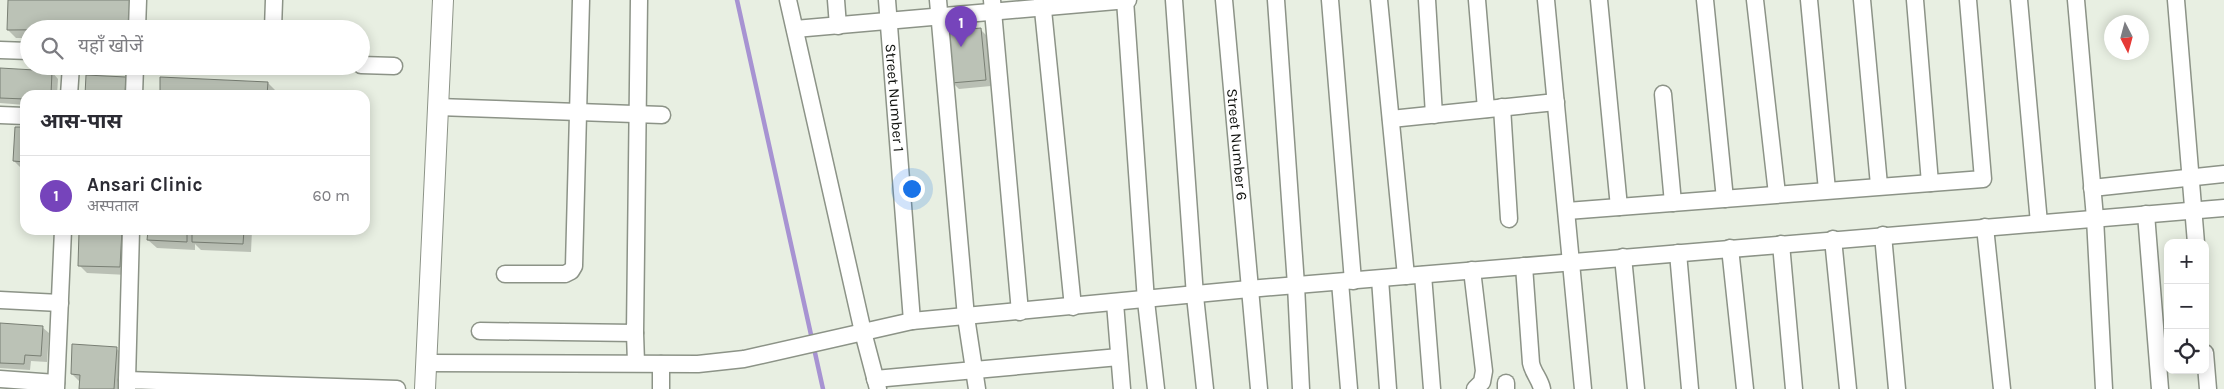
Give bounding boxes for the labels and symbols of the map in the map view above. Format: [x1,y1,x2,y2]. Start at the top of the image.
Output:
pin: 1 [945,6,977,47]
north arrow [2104,15,2149,60]
street label: Street Number 1 [881,43,908,153]
street label: Street Number 6 [1223,88,1251,201]
your location [899,176,925,202]

